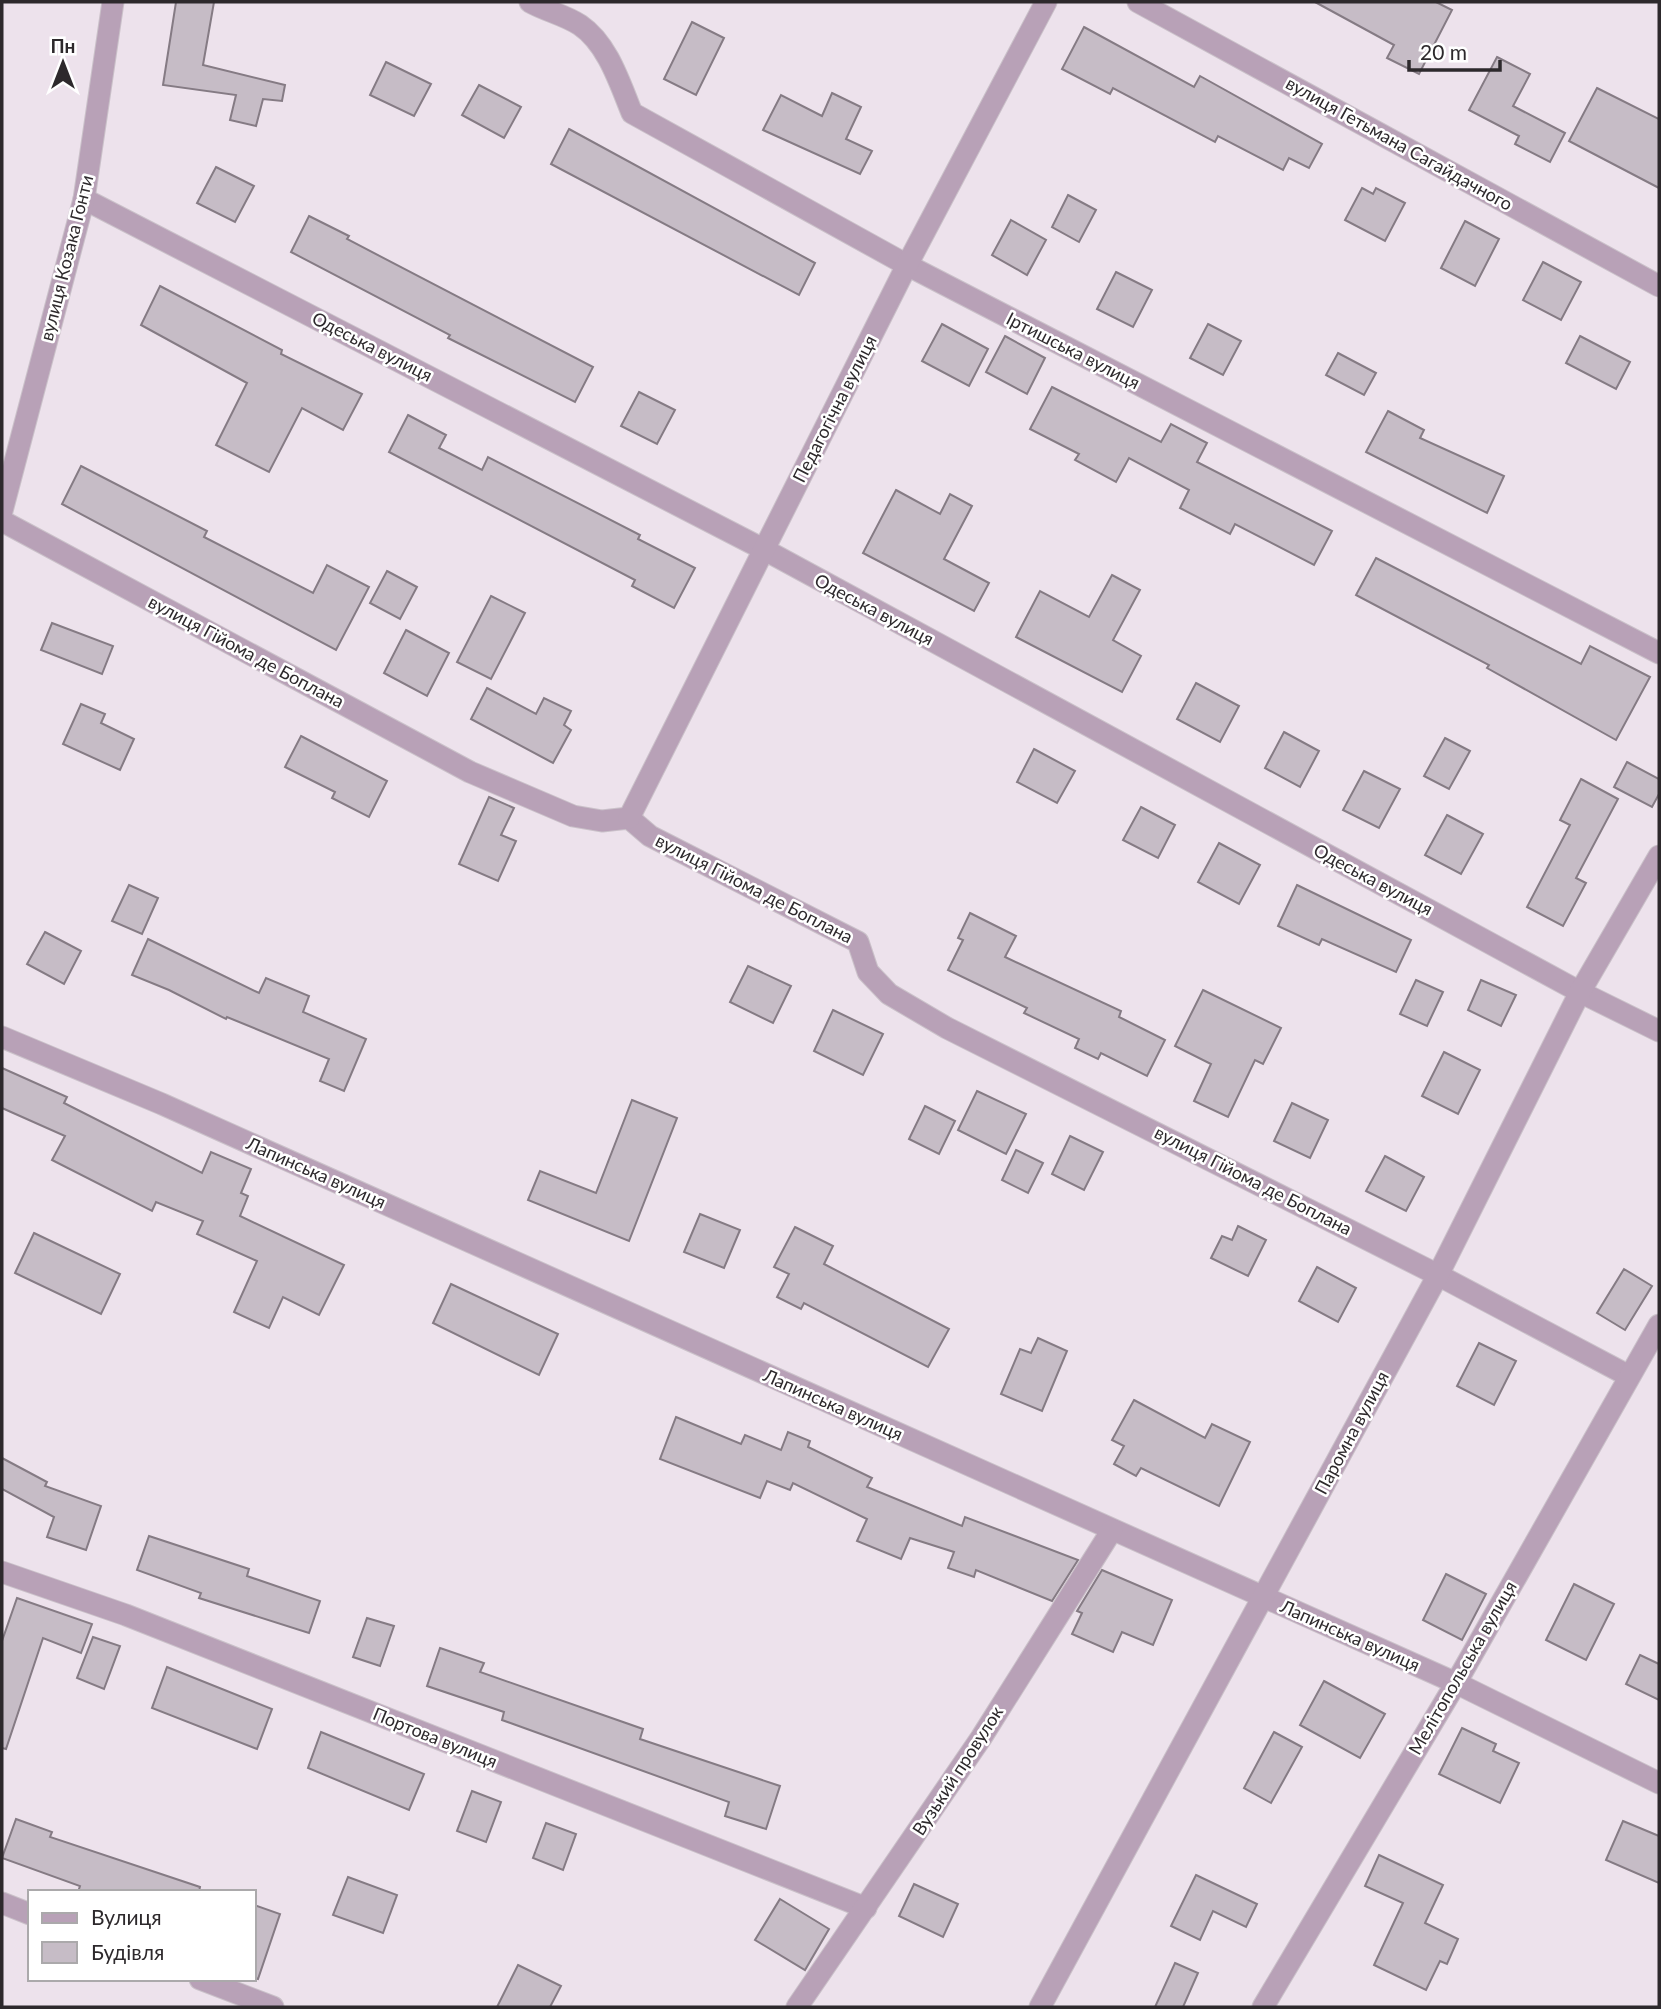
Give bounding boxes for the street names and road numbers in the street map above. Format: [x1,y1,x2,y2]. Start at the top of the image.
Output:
street label: вулиця Гетьмана Сагайдачного [1282,71,1517,215]
street label: вулиця Козака Гонти [35,173,97,343]
street label: Одеська вулиця [309,306,436,386]
street label: Іртишська вулиця [1003,307,1144,393]
street label: Педагогічна вулиця [787,331,881,486]
street label: Одеська вулиця [811,568,938,650]
street label: вулиця Гійома де Боплана [145,590,348,712]
street label: вулиця Гійома де Боплана [652,829,857,947]
street label: Одеська вулиця [1310,838,1437,920]
street label: вулиця Гійома де Боплана [1151,1121,1356,1239]
street label: Лапинська вулиця [242,1131,390,1213]
street label: Лапинська вулиця [759,1363,907,1445]
street label: Паромна вулиця [1309,1367,1393,1498]
street label: Мелітопольська вулиця [1403,1577,1521,1758]
street label: Лапинська вулиця [1276,1594,1424,1676]
street label: Вузький провулок [907,1701,1007,1839]
street label: Портова вулиця [370,1702,501,1772]

